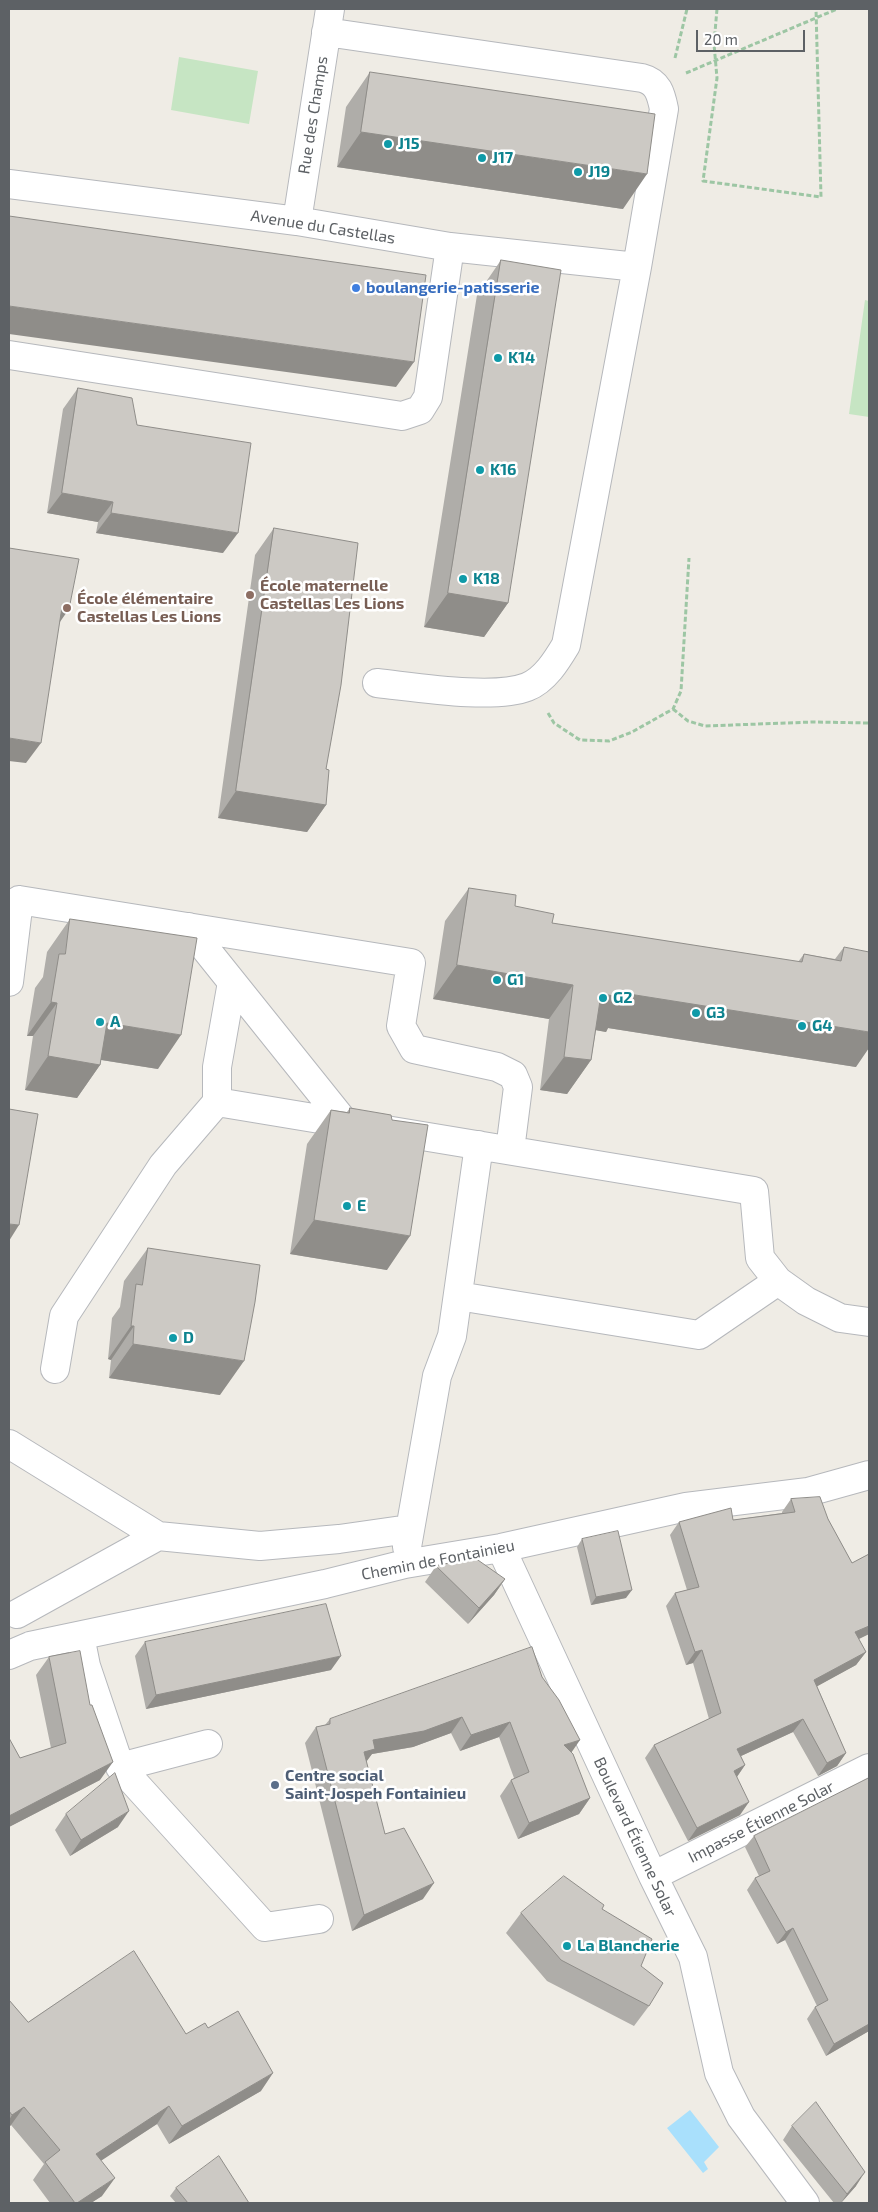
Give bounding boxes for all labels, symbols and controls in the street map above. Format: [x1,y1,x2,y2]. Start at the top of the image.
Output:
scale bar [698,20,807,52]
text: 20 m [704,30,738,48]
street label: Rue des Champs [294,55,332,175]
place label: J15 [398,134,420,154]
marker: J15 [382,138,394,150]
place label: J17 [492,148,513,168]
marker: J17 [476,152,488,164]
place label: J19 [588,162,610,182]
marker: J19 [572,166,584,178]
street label: Avenue du Castellas [249,206,397,248]
place label: boulangerie-patisserie [366,278,540,298]
marker: boulangerie-patisserie [350,282,362,294]
place label: K14 [508,348,535,368]
marker: K14 [492,352,504,364]
place label: K16 [490,460,516,480]
marker: K16 [474,464,486,476]
place label: K18 [473,569,500,589]
marker: K18 [457,573,469,585]
place label: École maternelle Castellas Les Lions [260,576,404,614]
place label: École élémentaire Castellas Les Lions [77,589,221,627]
marker: École maternelle Castellas Les Lions [244,589,256,601]
marker: École élémentaire Castellas Les Lions [61,602,73,614]
place label: G1 [507,970,524,990]
marker: G1 [491,974,503,986]
place label: G2 [613,988,633,1008]
marker: G2 [597,992,609,1004]
place label: G3 [706,1003,725,1023]
marker: G3 [690,1007,702,1019]
place label: A [110,1012,120,1032]
marker: A [94,1016,106,1028]
place label: G4 [812,1016,833,1036]
marker: G4 [796,1020,808,1032]
place label: E [357,1196,366,1216]
marker: E [341,1200,353,1212]
place label: D [183,1328,194,1348]
marker: D [167,1332,179,1344]
street label: Chemin de Fontainieu [360,1536,516,1584]
street label: Boulevard Étienne Solar [590,1754,680,1920]
place label: Centre social Saint-Jospeh Fontainieu [285,1766,466,1804]
street label: Impasse Étienne Solar [685,1777,837,1867]
marker: Centre social Saint-Jospeh Fontainieu [269,1779,281,1791]
place label: La Blancherie [577,1936,679,1956]
marker: La Blancherie [561,1940,573,1952]

